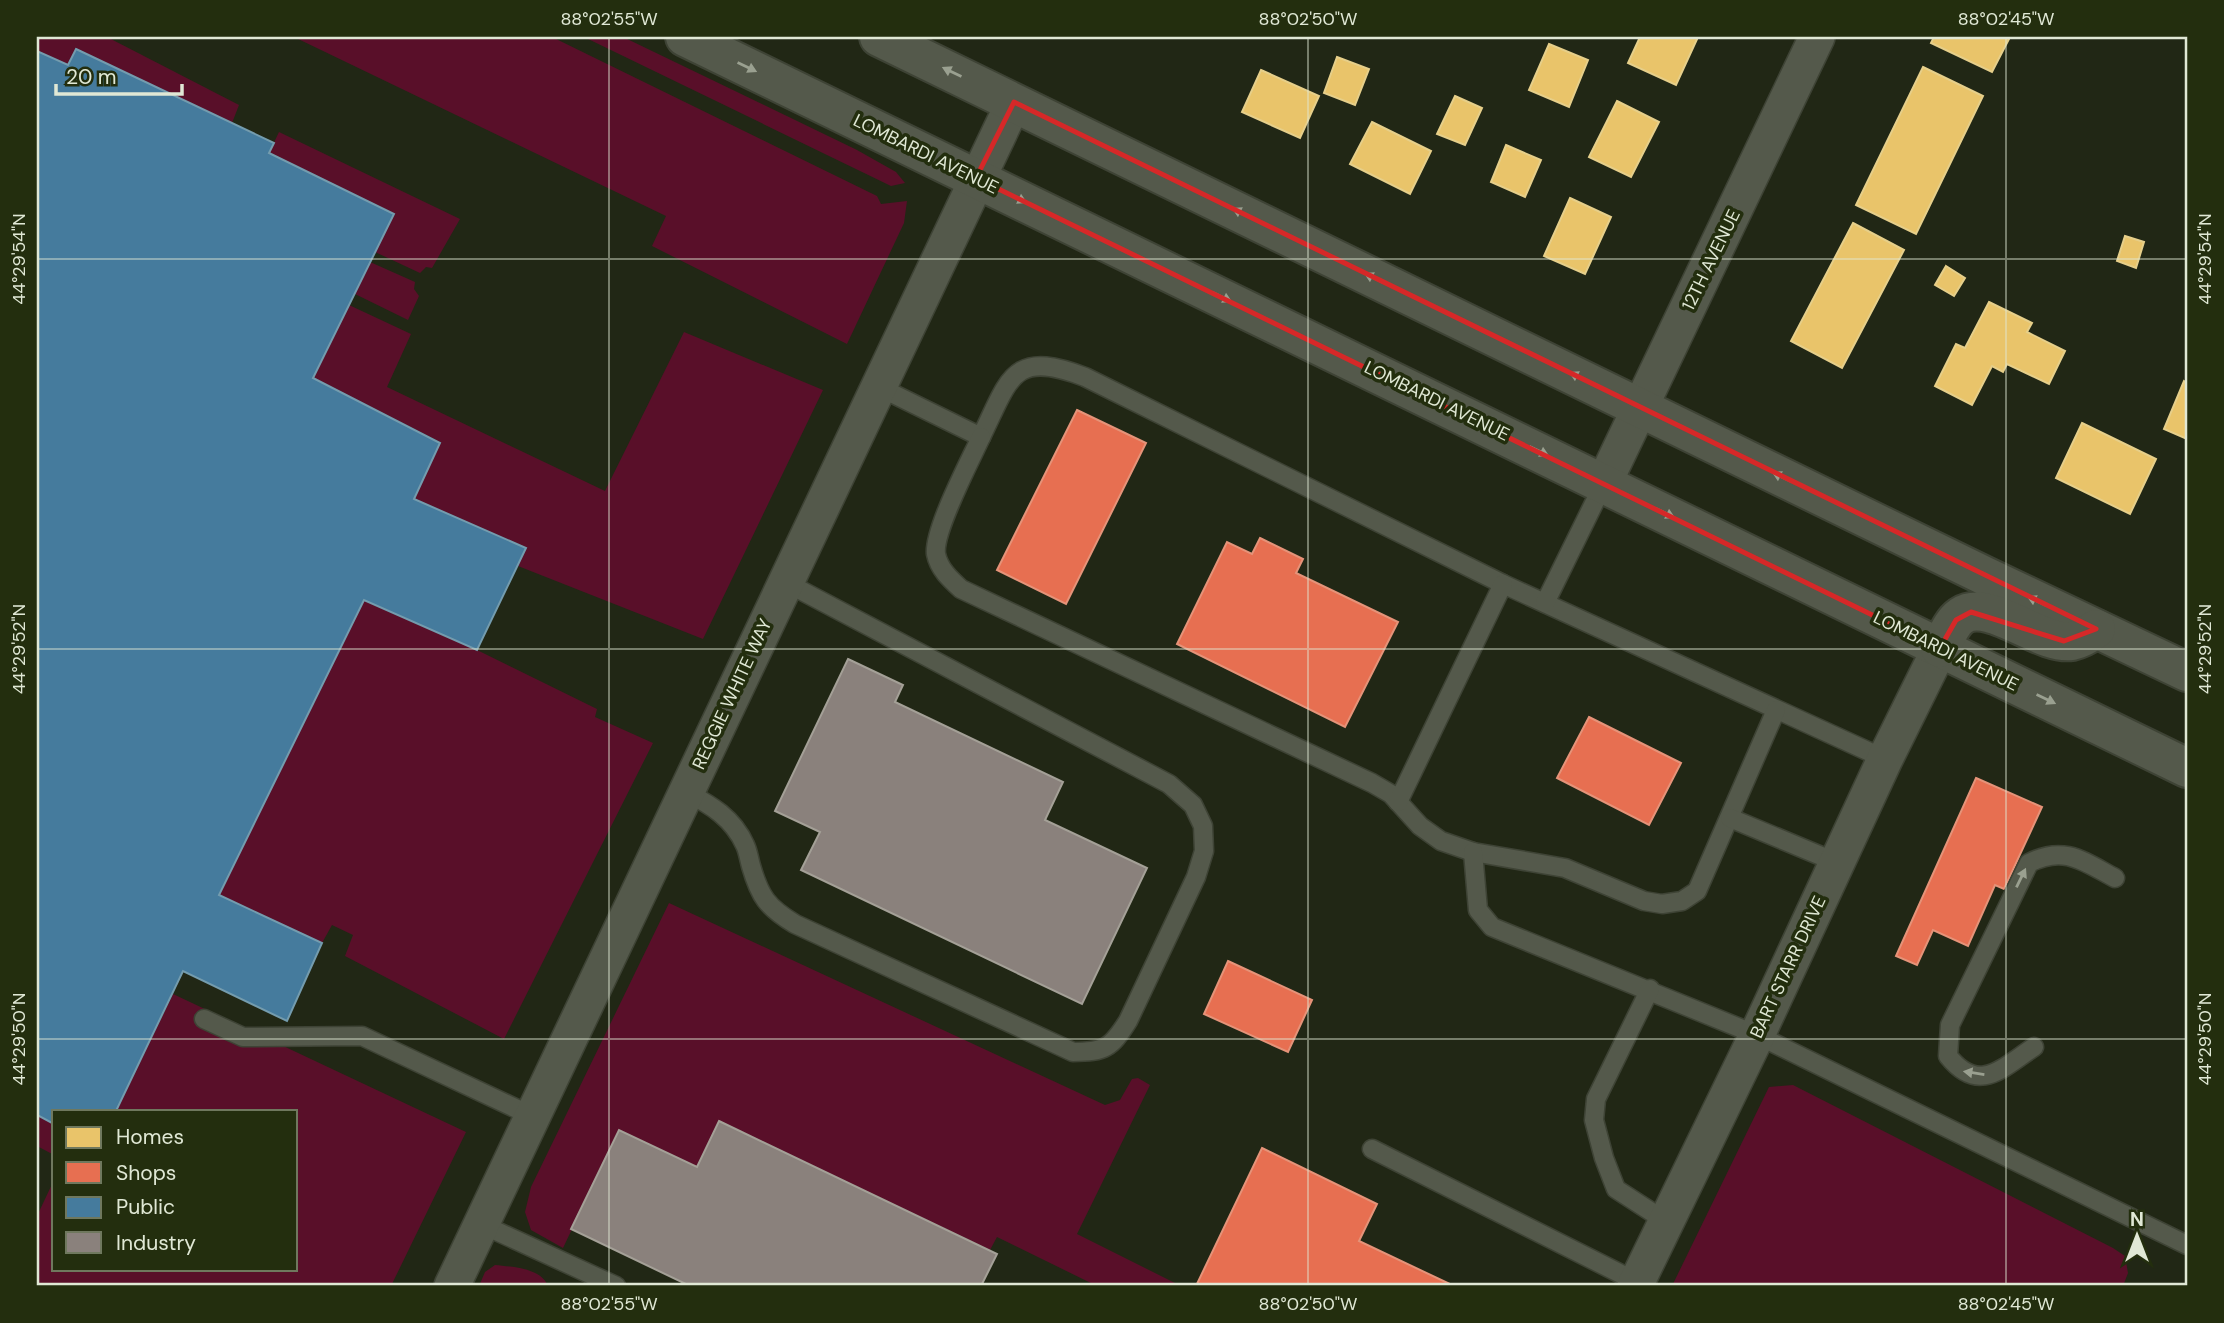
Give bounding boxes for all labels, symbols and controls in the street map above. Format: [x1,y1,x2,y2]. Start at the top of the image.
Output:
text: 88°02'55"W [560,7,658,31]
text: 88°02'50"W [1259,7,1357,31]
text: 88°02'45"W [1958,7,2054,31]
scale bar [56,52,182,96]
one-way arrow [737,61,757,72]
text: 20 m [66,63,117,91]
one-way arrow [942,67,962,78]
street label: LOMBARDI AVENUE [849,108,1003,200]
one-way arrow [1007,193,1027,204]
street label: 12TH AVENUE [1676,206,1746,314]
one-way arrow [1232,208,1252,219]
text: 44°29'54"N [7,213,31,305]
text: 44°29'54"N [2193,213,2217,305]
one-way arrow [1364,272,1384,283]
one-way arrow [1212,292,1232,303]
street label: LOMBARDI AVENUE [1360,355,1514,447]
one-way arrow [1569,371,1589,383]
one-way arrow [1529,445,1549,457]
one-way arrow [1772,471,1792,483]
one-way arrow [1656,506,1676,518]
one-way arrow [2027,595,2047,606]
text: 44°29'52"N [7,604,31,694]
text: 44°29'52"N [2193,604,2217,694]
street label: LOMBARDI AVENUE [1869,605,2023,697]
street label: REGGIE WHITE WAY [687,614,778,773]
one-way arrow [2036,694,2056,705]
one-way arrow [2015,868,2027,888]
street label: BART STARR DRIVE [1744,892,1832,1042]
text: 44°29'50"N [7,993,31,1085]
text: 44°29'50"N [2193,993,2217,1085]
one-way arrow [1963,1067,1985,1078]
legend [52,1110,298,1270]
text: Homes [116,1123,184,1151]
text: Shops [116,1159,176,1187]
text: Public [116,1193,175,1221]
north arrow [2102,1200,2172,1270]
text: N [2130,1207,2144,1232]
text: Industry [116,1229,196,1257]
text: 88°02'55"W [560,1292,658,1316]
text: 88°02'50"W [1259,1292,1357,1316]
text: 88°02'45"W [1958,1292,2054,1316]

